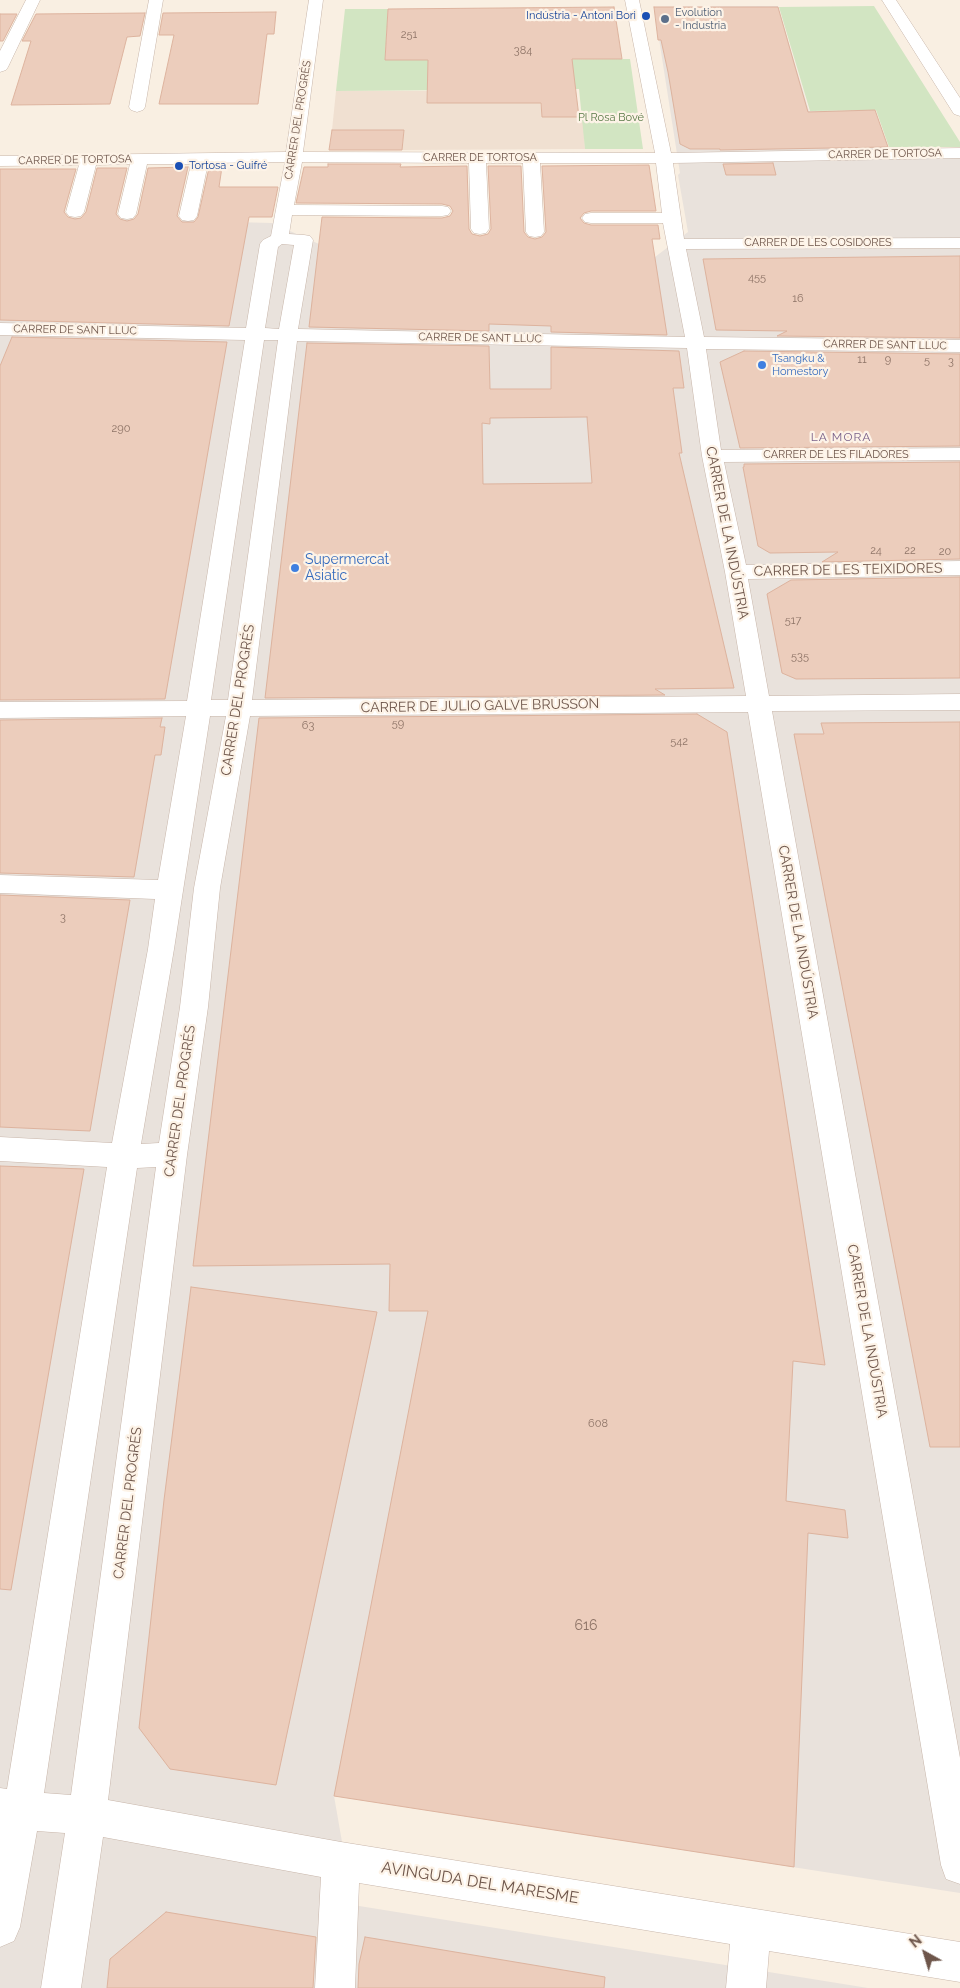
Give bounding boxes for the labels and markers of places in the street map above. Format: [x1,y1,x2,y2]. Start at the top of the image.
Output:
place label: Evolution - Industria [675,6,726,32]
place label: Indústria - Antoni Bori [526,9,636,23]
marker: Indústria - Antoni Bori [640,10,652,22]
marker: Evolution - Industria [659,13,671,25]
place label: Tortosa - Guifré [189,159,267,173]
marker: Tortosa - Guifré [173,160,185,172]
place label: Tsangku & Homestory [772,352,828,378]
marker: Tsangku & Homestory [756,359,768,371]
place label: Supermercat Asiatic [305,552,389,584]
marker: Supermercat Asiatic [289,562,301,574]

